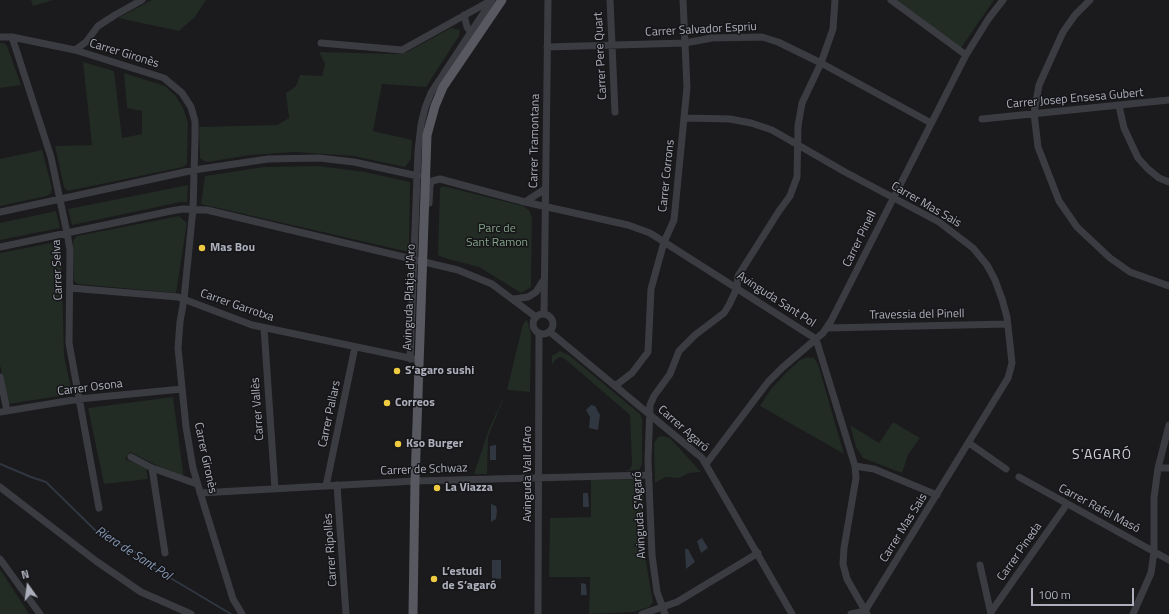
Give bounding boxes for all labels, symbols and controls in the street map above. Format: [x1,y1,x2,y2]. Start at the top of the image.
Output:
street label: Carrer Pere Quart [592,12,610,100]
street label: Carrer Salvador Espriu [645,20,757,40]
street label: Carrer Gironès [87,37,161,71]
street label: Carrer Josep Ensesa Gubert [1006,86,1144,112]
street label: Carrer Tramontana [527,94,543,188]
street label: Carrer Corrons [656,139,678,213]
street label: Carrer Mas Sais [888,179,964,231]
street label: Carrer Pinell [840,208,880,270]
park label: Parc de Sant Ramon [466,222,528,250]
street label: Carrer Selva [50,239,66,301]
place label: Mas Bou [210,241,255,255]
marker: Mas Bou [197,243,207,253]
street label: Avinguda Platja d'Aro [401,244,419,350]
street label: Avinguda Sant Pol [734,269,818,331]
street label: Carrer Garrotxa [198,287,276,325]
street label: Travessia del Pinell [869,307,965,323]
place label: S’agaro sushi [405,364,474,378]
marker: S’agaro sushi [392,366,402,376]
street label: Carrer Osona [56,377,124,399]
street label: Carrer Vallès [249,377,267,441]
street label: Carrer Pallars [316,379,344,449]
place label: Correos [395,396,435,410]
marker: Correos [382,398,392,408]
street label: Carrer Agaró [654,403,712,455]
street label: Carrer Gironès [190,421,220,495]
street label: Avinguda Vall d'Aro [521,426,535,522]
place label: Kso Burger [406,437,463,451]
marker: Kso Burger [393,439,403,449]
district label: S'AGARÓ [1072,448,1132,464]
street label: Carrer de Schwaz [380,461,468,479]
street label: Avinguda S'Agaró [631,471,649,559]
place label: La Viazza [445,481,493,495]
street label: Carrer Rafel Masó [1056,481,1142,537]
marker: La Viazza [432,483,442,493]
street label: Carrer Mas Sais [877,491,931,565]
street label: Carrer Ripollès [321,513,341,587]
street label: Carrer Pineda [995,520,1045,584]
water label: Riera de Sant Pol [92,524,174,584]
place label: L’estudi de S’agaró [442,565,496,593]
north arrow [8,566,48,606]
text: N [19,566,31,583]
marker: L’estudi de S’agaró [429,574,439,584]
scale bar [1033,580,1136,606]
text: 100 m [1038,585,1071,604]

